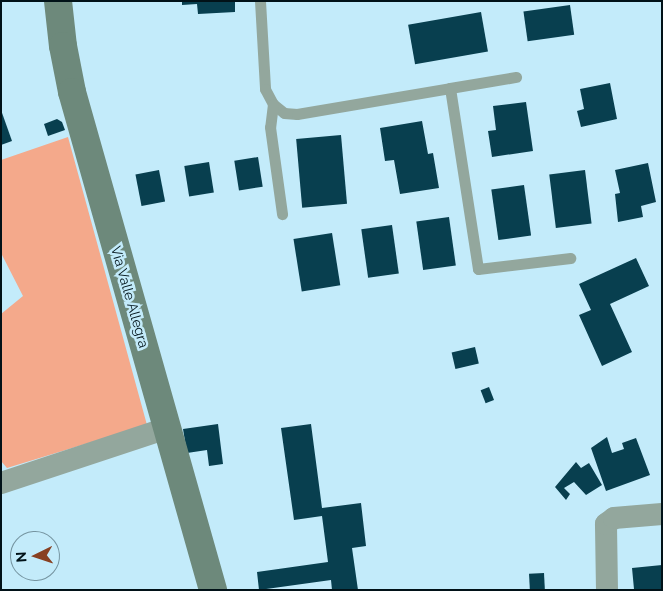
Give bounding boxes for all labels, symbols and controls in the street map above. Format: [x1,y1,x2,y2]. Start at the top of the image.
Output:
street label: Via Valle Allegra [107,244,153,350]
north arrow [10,531,60,581]
text: N [13,551,29,563]

